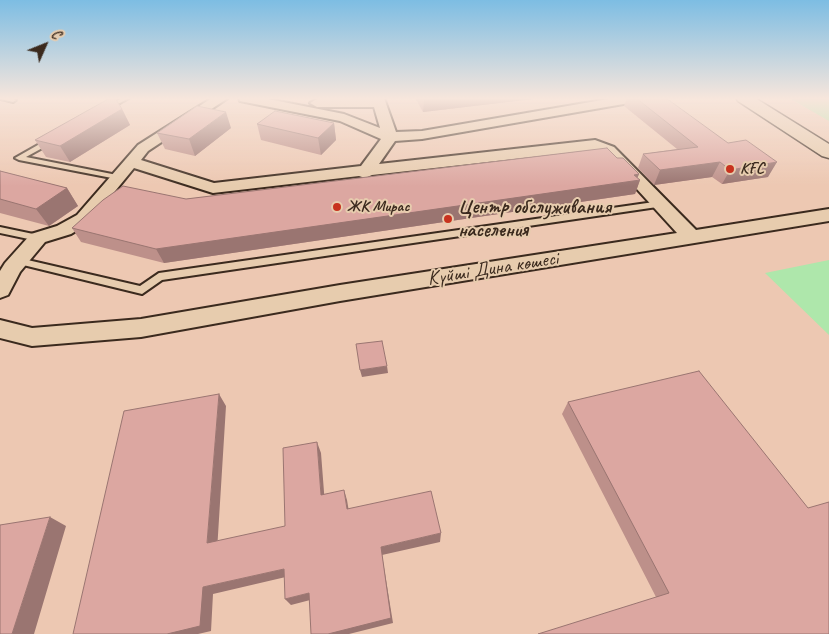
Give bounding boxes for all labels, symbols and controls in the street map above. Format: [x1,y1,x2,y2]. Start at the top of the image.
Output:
north arrow [20,20,70,70]
text: С [48,26,65,43]
place label: KFC [740,159,764,179]
marker: KFC [724,163,736,175]
place label: Центр обслуживания населения [458,196,611,243]
place label: ЖК Мирас [347,197,409,217]
marker: ЖК Мирас [331,201,343,213]
marker: Центр обслуживания населения [442,213,454,225]
street label: Күйші Дина көшесі [426,247,560,291]

